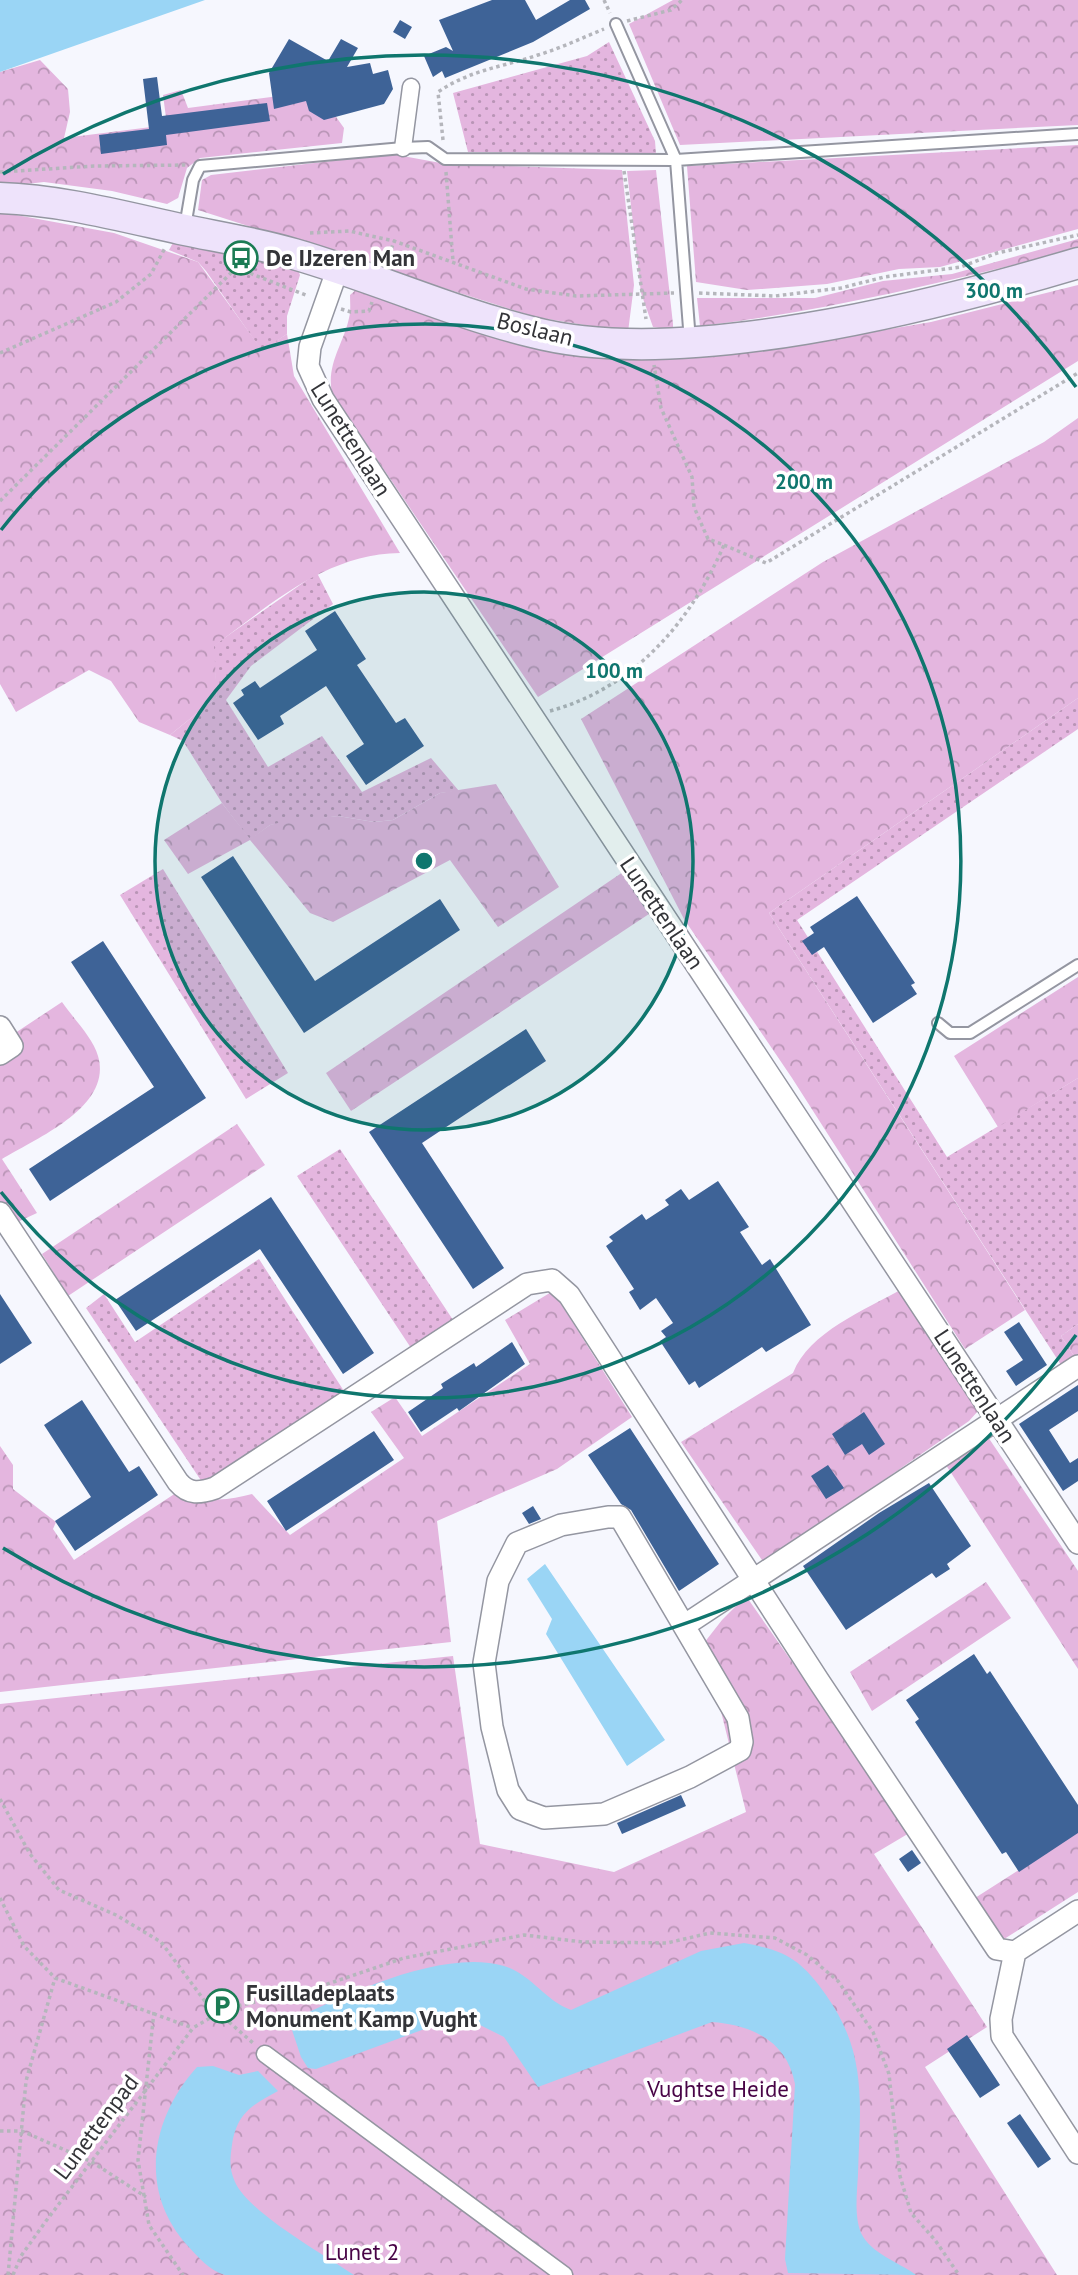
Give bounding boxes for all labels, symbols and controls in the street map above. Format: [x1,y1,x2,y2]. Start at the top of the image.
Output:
bus stop icon: De IJzeren Man [222,239,260,277]
place label: De IJzeren Man [266,243,415,272]
text: 300 m [965,277,1023,304]
street label: Boslaan [494,305,576,352]
street label: Lunettenlaan [305,376,398,501]
text: 200 m [775,468,833,495]
text: 100 m [585,657,643,684]
centre of rings [412,849,436,873]
street label: Lunettenlaan [614,851,711,975]
street label: Lunettenlaan [928,1323,1023,1448]
place label: Fusilladeplaats Monument Kamp Vught [246,1978,477,2033]
parking icon: Fusilladeplaats Monument Kamp Vught [203,1987,241,2025]
street label: Lunettenpad [47,2068,144,2185]
park label: Vughtse Heide [646,2074,789,2103]
park label: Lunet 2 [325,2237,399,2266]

